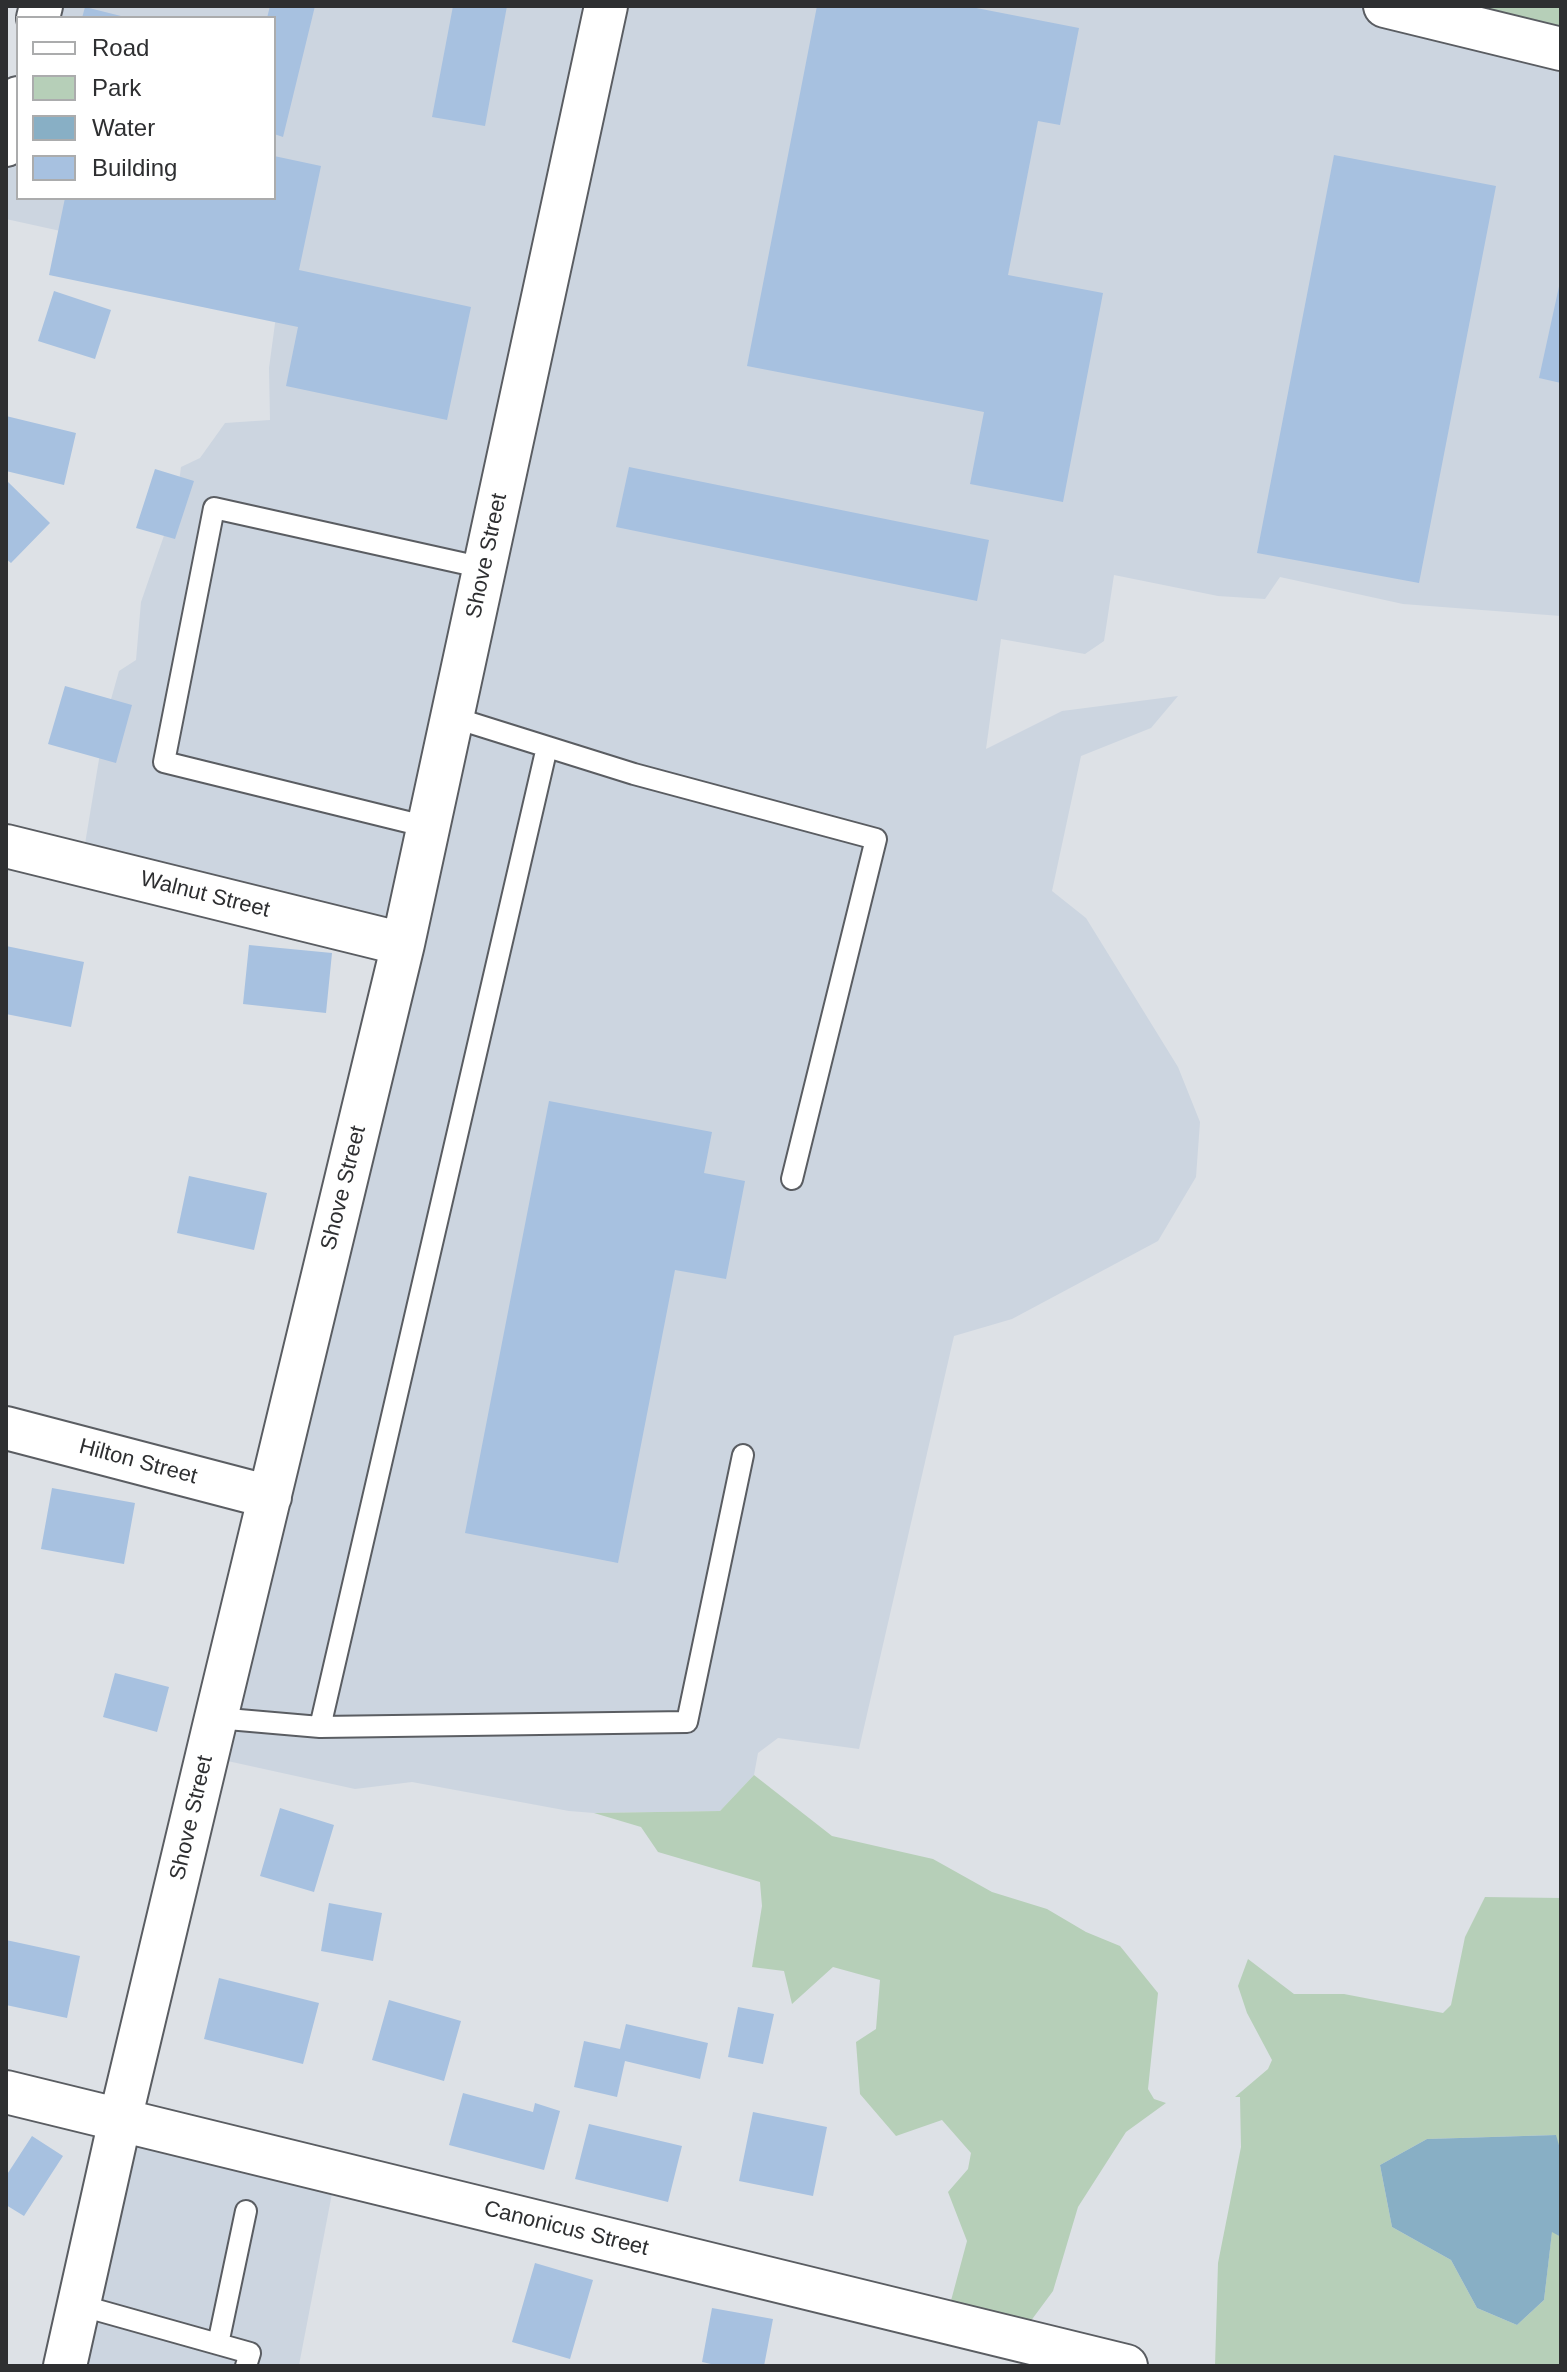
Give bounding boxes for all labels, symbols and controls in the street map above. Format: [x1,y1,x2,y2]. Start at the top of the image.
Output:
legend [16,16,276,200]
text: Road [92,34,149,61]
text: Park [92,74,141,101]
text: Water [92,114,155,141]
text: Building [92,154,177,181]
street label: Shove Street [461,491,513,621]
street label: Walnut Street [138,866,272,924]
street label: Shove Street [316,1123,372,1253]
street label: Hilton Street [76,1434,200,1490]
street label: Shove Street [165,1753,219,1883]
street label: Canonicus Street [481,2196,651,2262]

